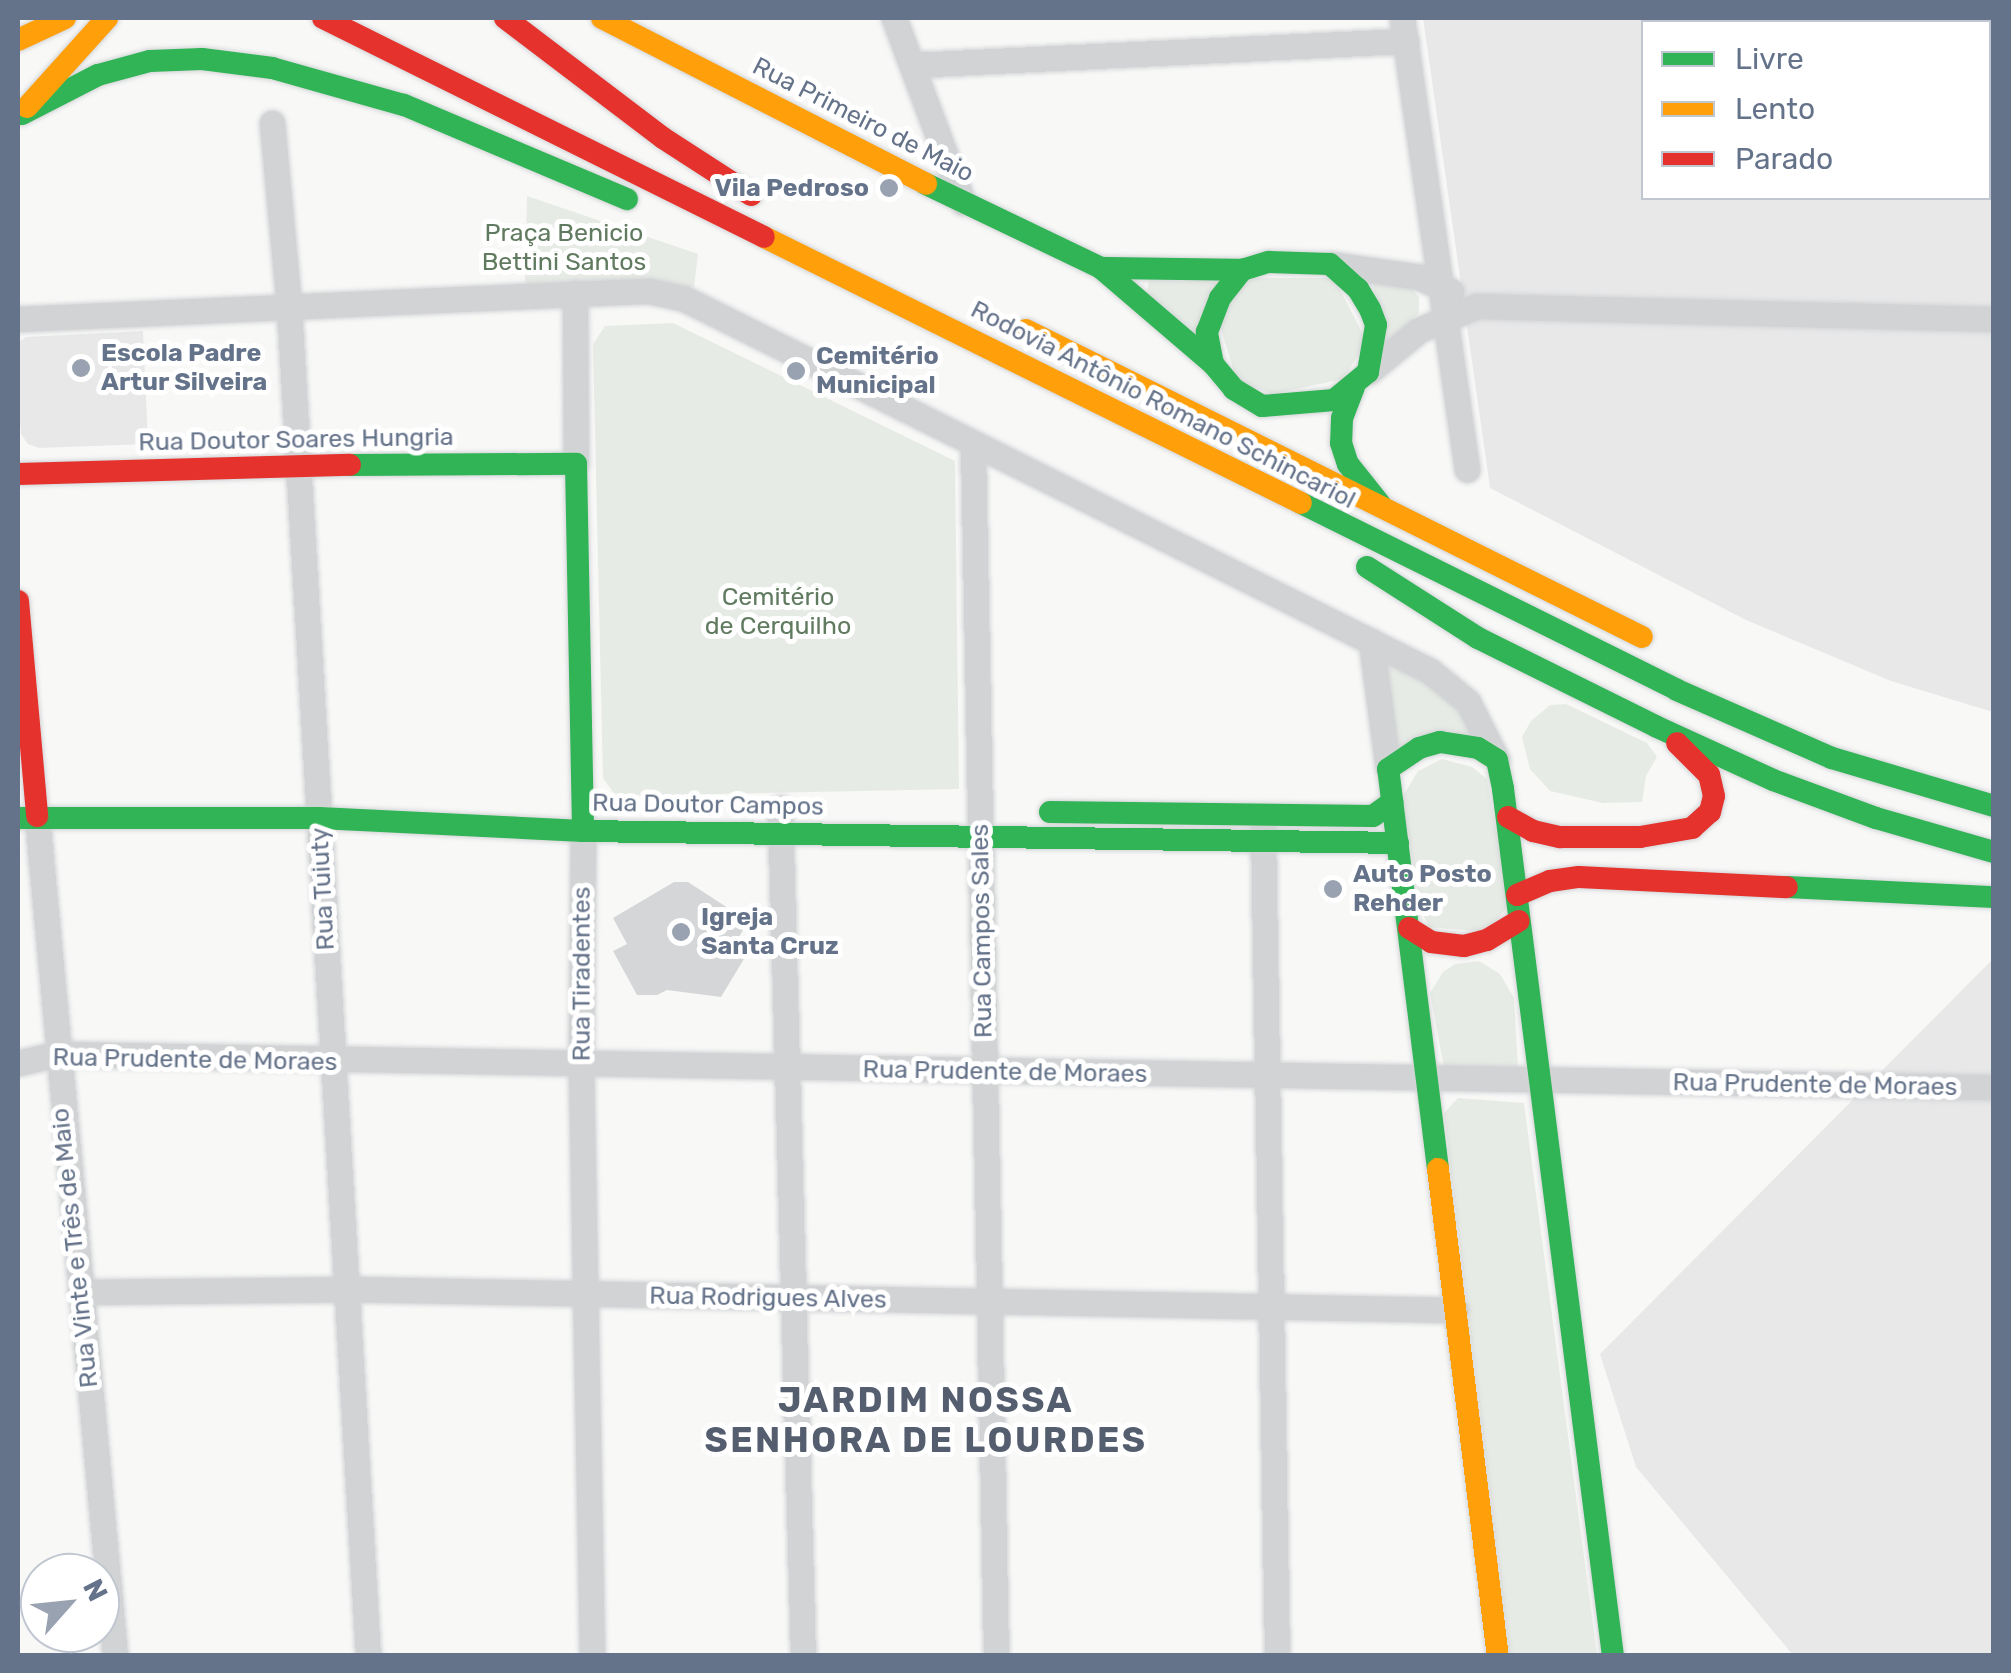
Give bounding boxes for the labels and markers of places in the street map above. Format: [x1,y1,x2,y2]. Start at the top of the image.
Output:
place label: Vila Pedroso [715,173,869,203]
marker: Vila Pedroso [878,177,900,199]
place label: Escola Padre Artur Silveira [101,339,268,398]
place label: Cemitério Municipal [816,342,939,401]
marker: Escola Padre Artur Silveira [70,357,92,379]
marker: Cemitério Municipal [785,360,807,382]
place label: Auto Posto Rehder [1353,860,1492,919]
marker: Auto Posto Rehder [1322,878,1344,900]
place label: Igreja Santa Cruz [701,903,839,962]
marker: Igreja Santa Cruz [670,921,692,943]

